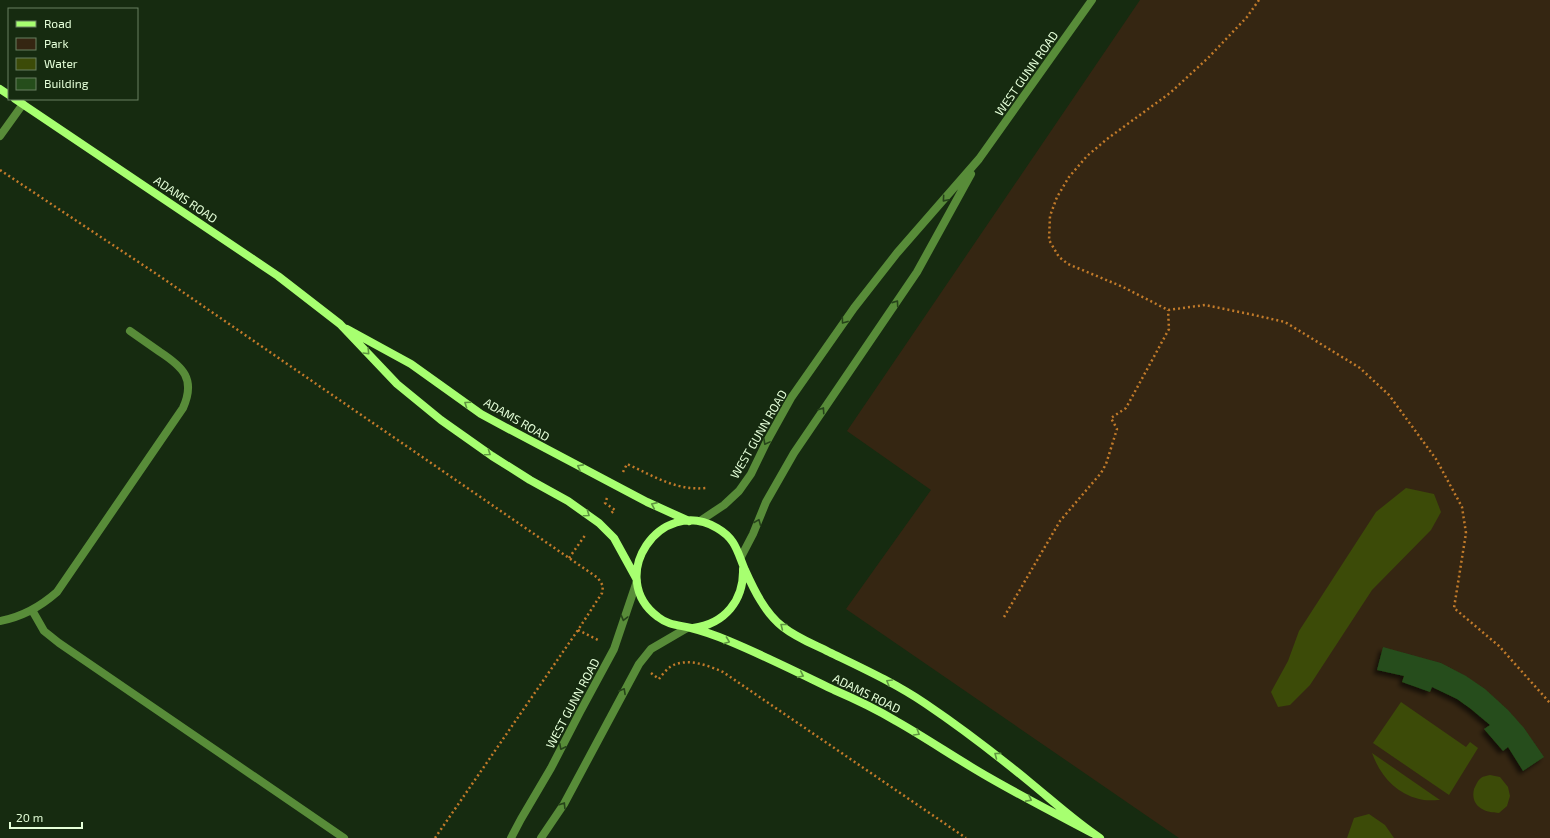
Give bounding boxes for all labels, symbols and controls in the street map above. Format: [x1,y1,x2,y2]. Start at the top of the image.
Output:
legend [8,8,138,100]
text: Road [44,16,72,30]
street label: WEST GUNN ROAD [992,28,1060,118]
text: Park [44,36,69,50]
text: Water [44,56,78,70]
text: Building [44,76,89,90]
street label: ADAMS ROAD [152,173,220,225]
one-way arrow [942,195,949,202]
one-way arrow [891,300,899,307]
one-way arrow [842,317,849,324]
one-way arrow [362,347,370,355]
street label: WEST GUNN ROAD [727,387,789,481]
street label: ADAMS ROAD [482,395,552,443]
one-way arrow [464,401,471,409]
one-way arrow [818,407,825,414]
one-way arrow [764,438,771,445]
one-way arrow [484,448,491,456]
one-way arrow [577,465,584,472]
one-way arrow [651,502,658,510]
one-way arrow [583,509,590,516]
one-way arrow [753,519,761,526]
one-way arrow [621,615,629,621]
one-way arrow [780,624,788,631]
one-way arrow [724,637,731,645]
street label: WEST GUNN ROAD [542,655,602,751]
one-way arrow [797,670,805,678]
street label: ADAMS ROAD [831,671,903,715]
one-way arrow [886,680,893,687]
one-way arrow [619,687,626,695]
one-way arrow [913,729,920,736]
one-way arrow [559,743,567,751]
one-way arrow [994,753,1001,760]
one-way arrow [1025,794,1032,802]
one-way arrow [558,802,565,809]
scale bar [10,804,82,830]
text: 20 m [16,810,43,824]

